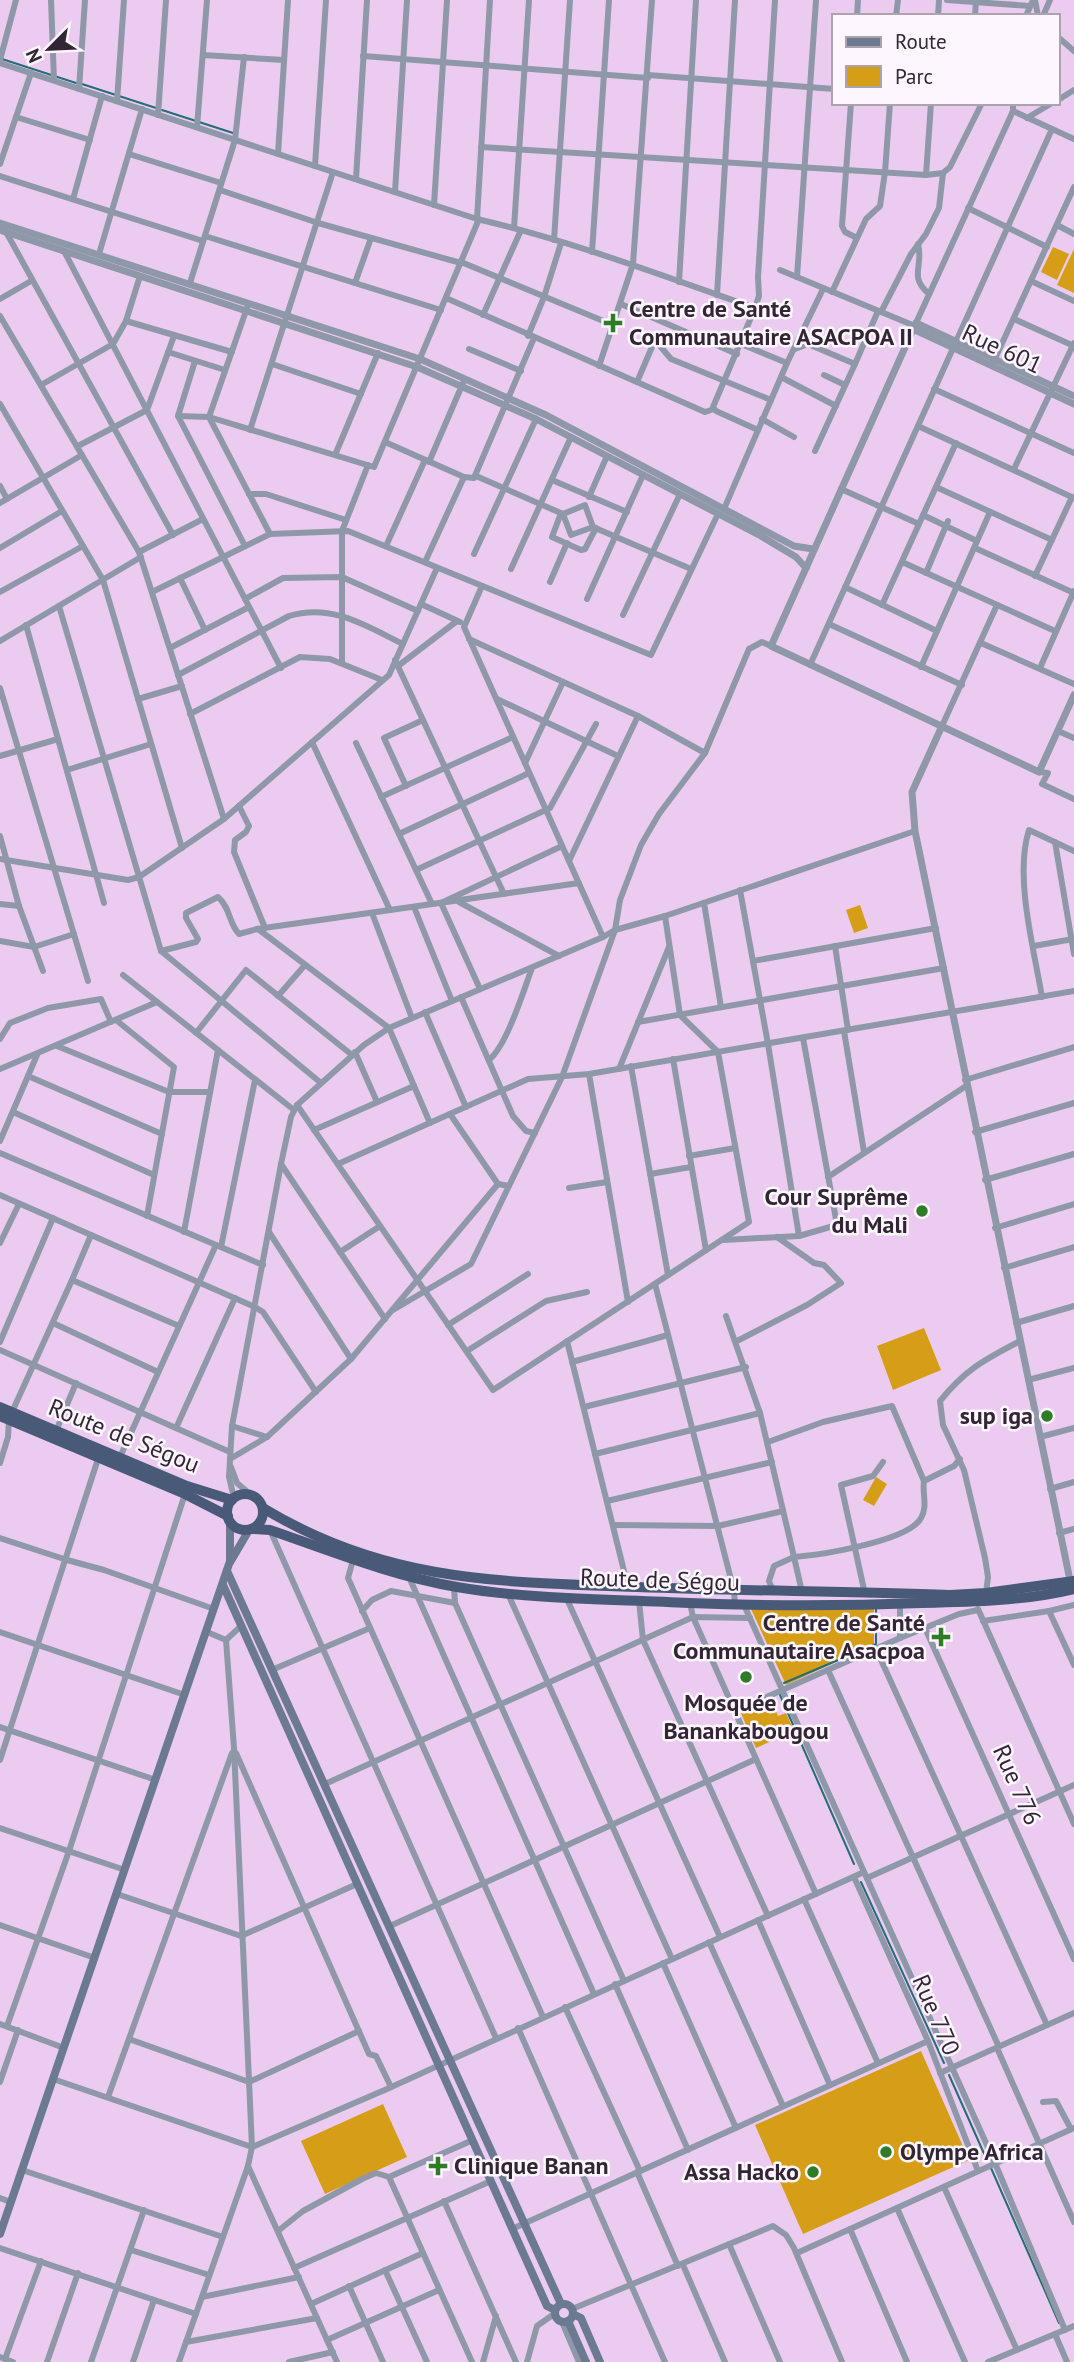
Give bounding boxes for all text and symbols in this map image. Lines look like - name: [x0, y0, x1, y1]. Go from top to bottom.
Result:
- north arrow: [14, 14, 84, 84]
- legend: [832, 14, 1060, 105]
- text: Route: [895, 28, 947, 55]
- text: N: [20, 45, 47, 66]
- text: Parc: [895, 63, 933, 90]
- place label: Centre de Santé Communautaire ASACPOA II: [629, 293, 913, 352]
- marker: Centre de Santé Communautaire ASACPOA II: [603, 313, 623, 333]
- street label: Rue 601: [957, 317, 1047, 381]
- place label: Cour Suprême du Mali: [764, 1181, 908, 1240]
- marker: Cour Suprême du Mali: [914, 1203, 930, 1219]
- street label: Route de Ségou: [44, 1391, 204, 1480]
- place label: sup iga: [960, 1400, 1033, 1431]
- marker: sup iga: [1039, 1408, 1055, 1424]
- street label: Route de Ségou: [579, 1561, 741, 1598]
- place label: Centre de Santé Communautaire Asacpoa: [673, 1607, 925, 1666]
- marker: Centre de Santé Communautaire Asacpoa: [931, 1627, 951, 1647]
- marker: Mosquée de Banankabougou: [738, 1669, 754, 1685]
- place label: Mosquée de Banankabougou: [663, 1687, 829, 1746]
- street label: Rue 776: [986, 1740, 1049, 1830]
- street label: Rue 770: [906, 1970, 967, 2060]
- place label: Olympe Africa: [900, 2136, 1044, 2167]
- marker: Olympe Africa: [878, 2144, 894, 2160]
- place label: Clinique Banan: [454, 2150, 609, 2181]
- marker: Clinique Banan: [428, 2156, 448, 2176]
- place label: Assa Hacko: [684, 2156, 799, 2187]
- marker: Assa Hacko: [805, 2164, 821, 2180]

